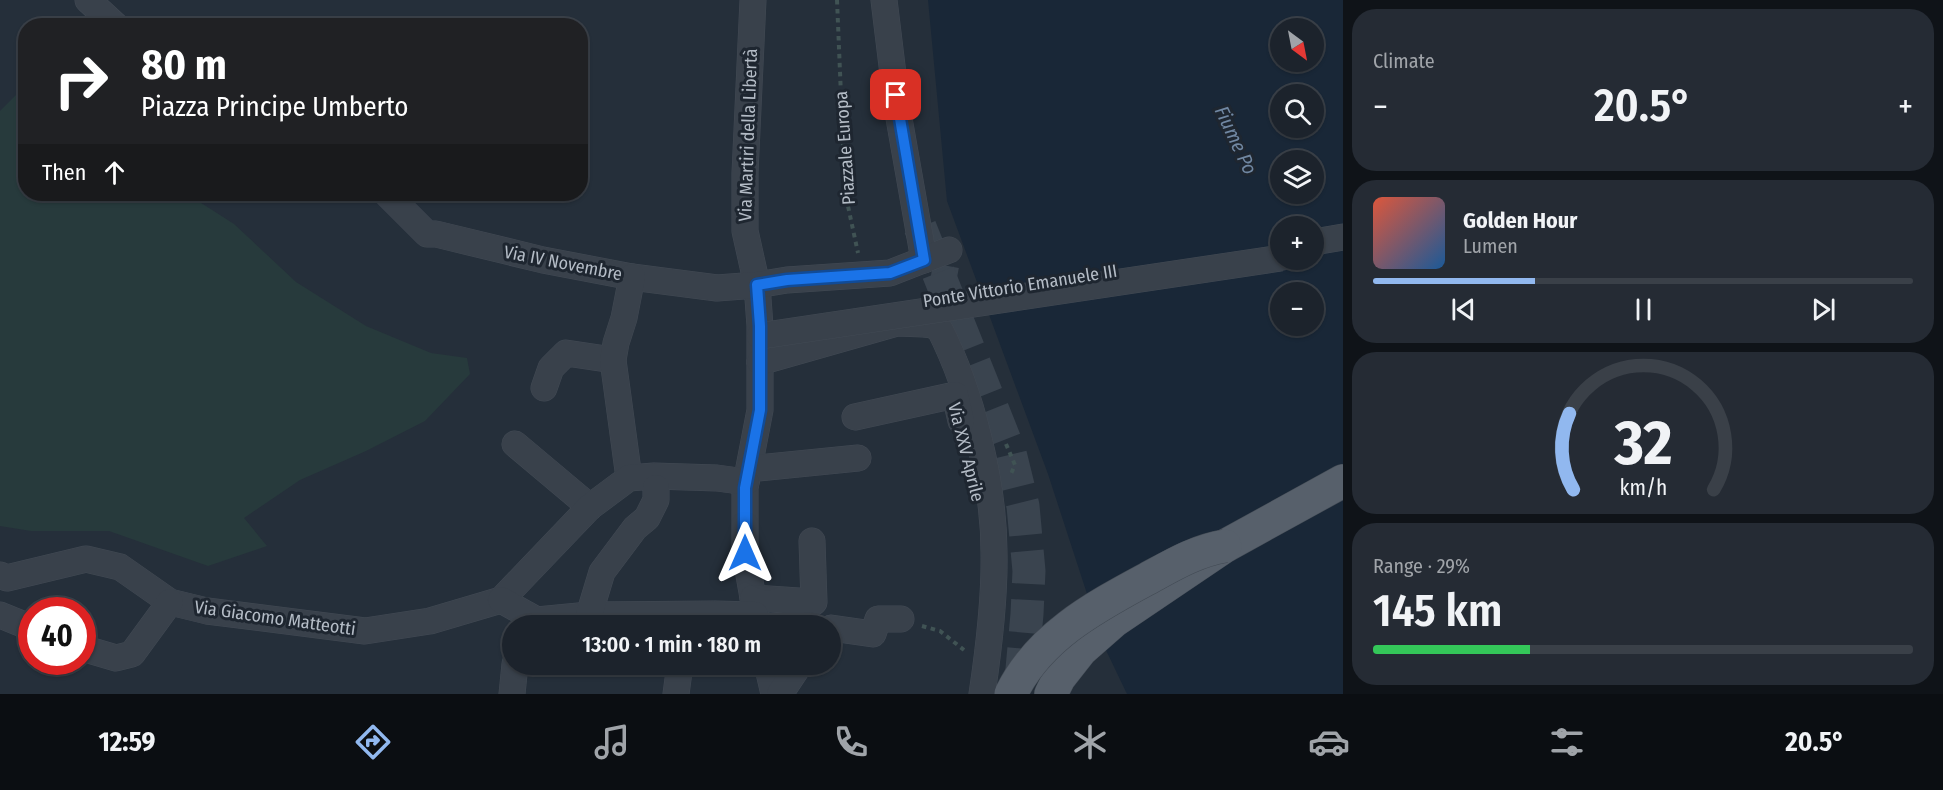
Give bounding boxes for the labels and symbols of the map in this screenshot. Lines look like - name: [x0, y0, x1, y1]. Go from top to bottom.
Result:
- north arrow: [1270, 18, 1324, 72]
- street label: Via Martiri della Libertà: [734, 48, 762, 222]
- pin: [870, 69, 921, 120]
- street label: Piazzale Europa: [830, 90, 860, 206]
- water label: Fiume Po: [1210, 102, 1262, 178]
- street label: Via IV Novembre: [502, 241, 624, 285]
- street label: Ponte Vittorio Emanuele III: [921, 260, 1119, 312]
- street label: Via XXV Aprile: [943, 400, 989, 504]
- position arrow: [713, 521, 777, 585]
- street label: Via Giacomo Matteotti: [193, 596, 357, 640]
- speed limit sign: 40: [18, 597, 96, 675]

